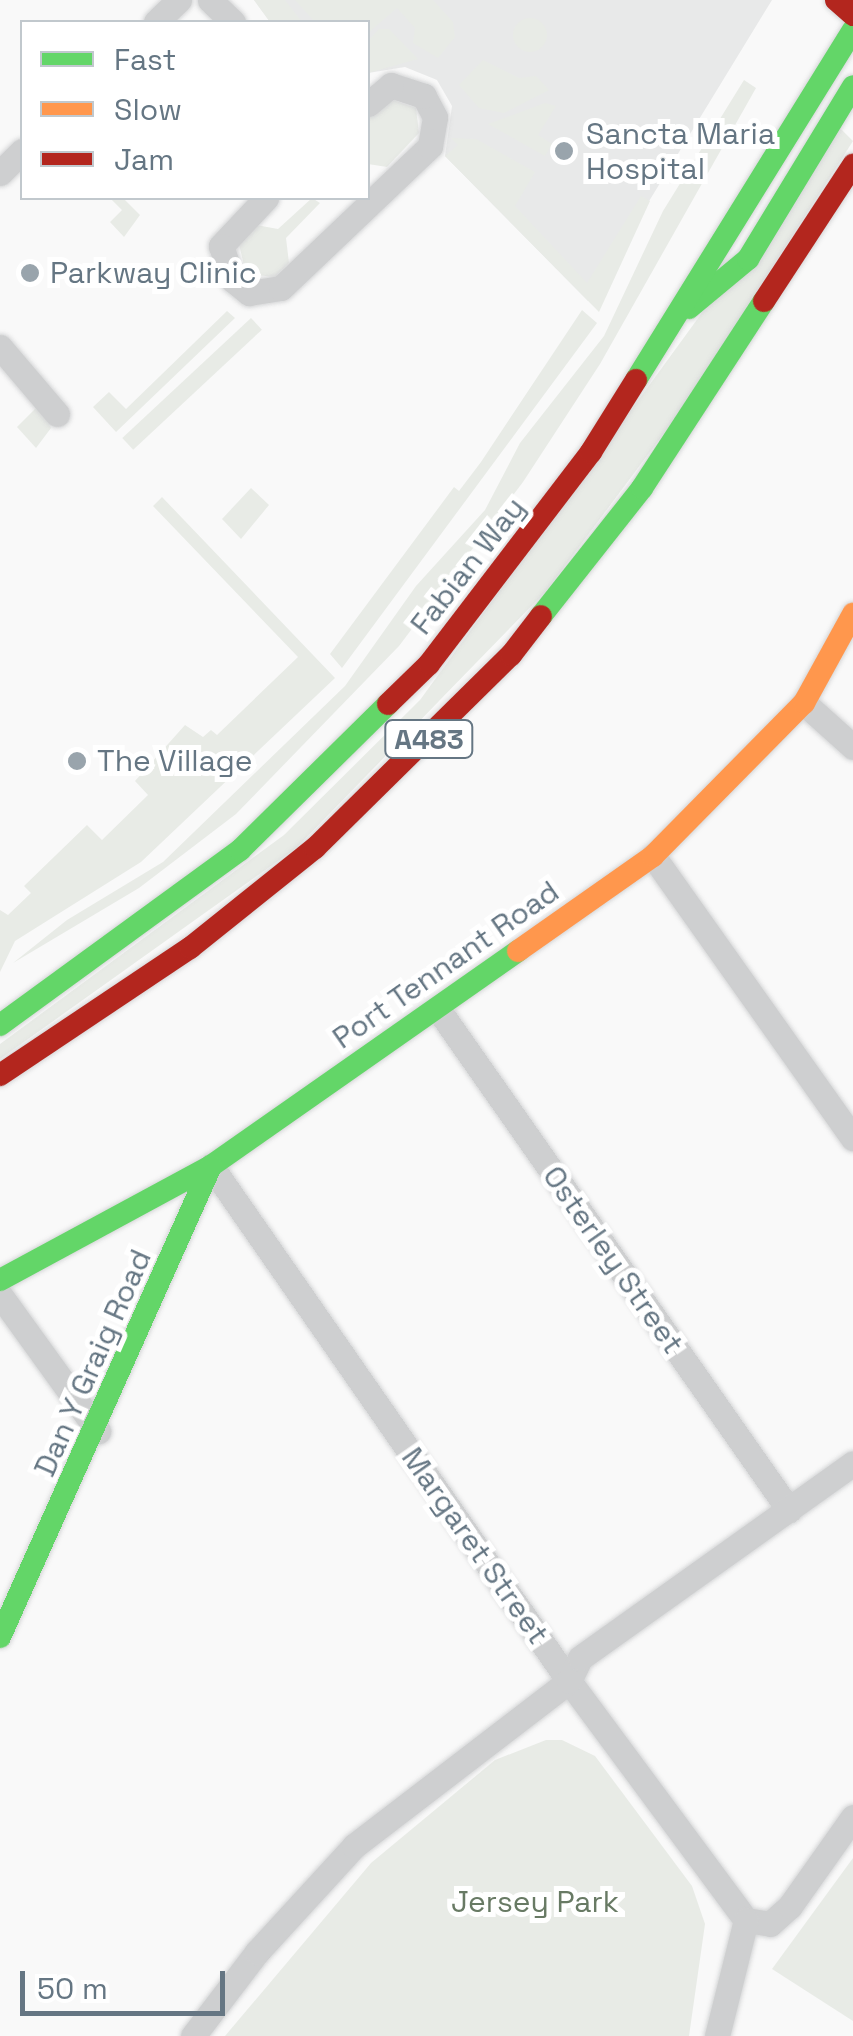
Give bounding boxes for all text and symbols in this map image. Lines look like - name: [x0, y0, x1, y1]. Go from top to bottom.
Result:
- legend: [20, 20, 370, 200]
- text: Fast: [114, 40, 176, 79]
- text: Slow: [114, 90, 182, 129]
- place label: Sancta Maria Hospital: [586, 116, 775, 186]
- marker: Sancta Maria Hospital: [551, 138, 577, 164]
- text: Jam: [114, 140, 174, 179]
- place label: Parkway Clinic: [50, 255, 257, 291]
- marker: Parkway Clinic: [19, 262, 41, 284]
- street label: Fabian Way: [403, 490, 533, 642]
- road number: A483: [384, 716, 474, 762]
- place label: The Village: [97, 743, 253, 779]
- marker: The Village: [66, 750, 88, 772]
- street label: Port Tennant Road: [326, 873, 566, 1057]
- street label: Osterley Street: [535, 1159, 691, 1361]
- street label: Dan Y Graig Road: [27, 1244, 159, 1482]
- street label: Margaret Street: [394, 1441, 556, 1651]
- park label: Jersey Park: [451, 1884, 619, 1920]
- scale bar: [25, 1951, 230, 2013]
- text: 50 m: [37, 1969, 108, 2008]

